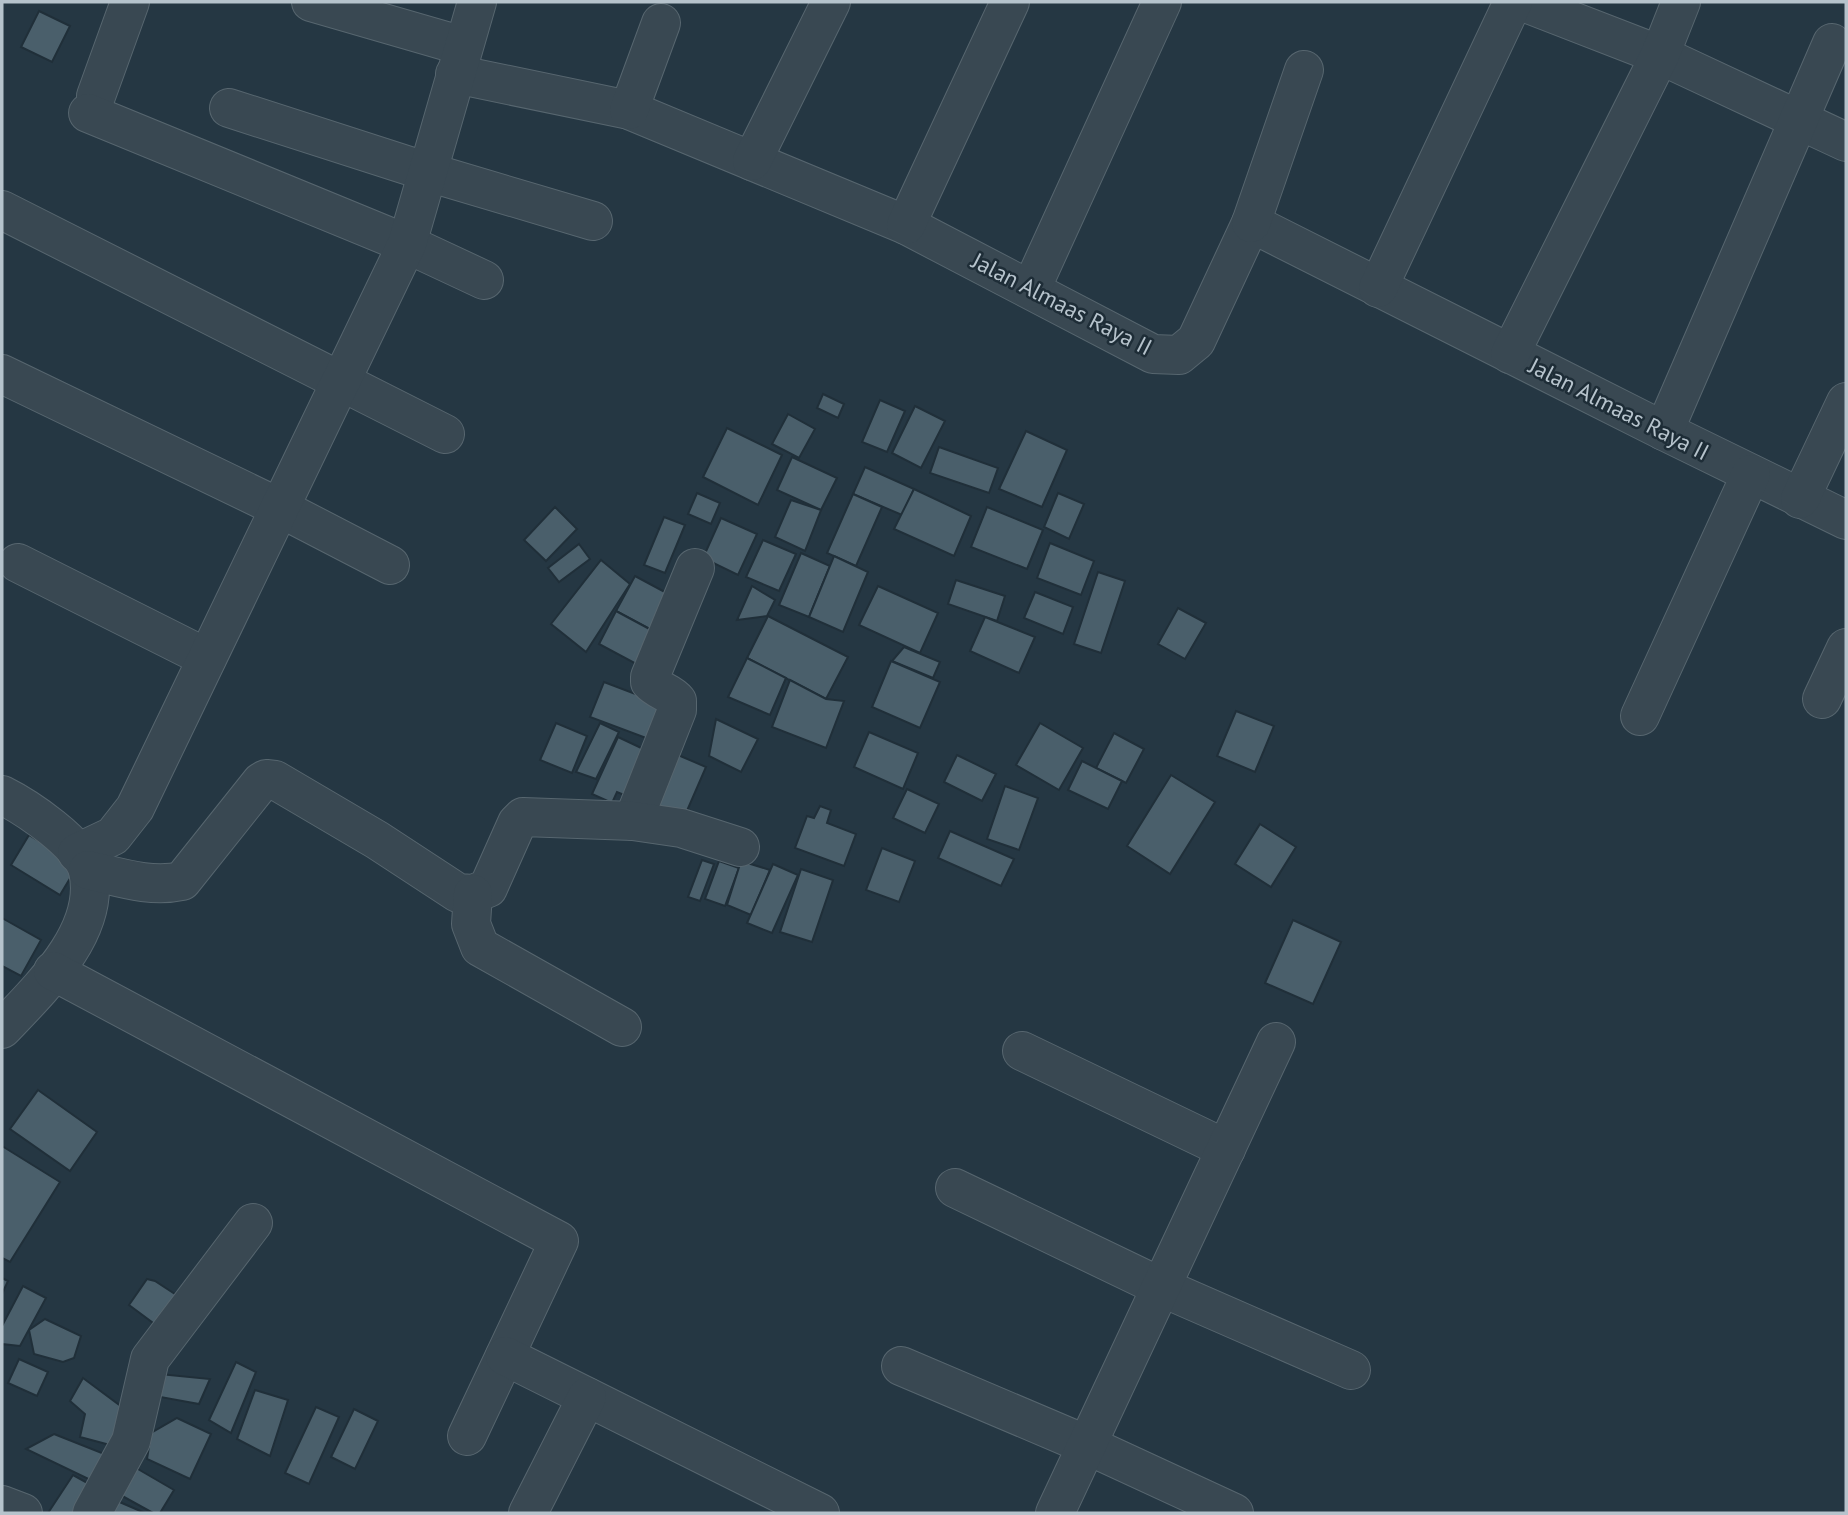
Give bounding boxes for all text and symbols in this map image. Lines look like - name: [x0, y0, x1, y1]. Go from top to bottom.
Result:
- street label: Jalan Almaas Raya II: [966, 245, 1157, 361]
- street label: Jalan Almaas Raya II: [1523, 350, 1714, 466]

